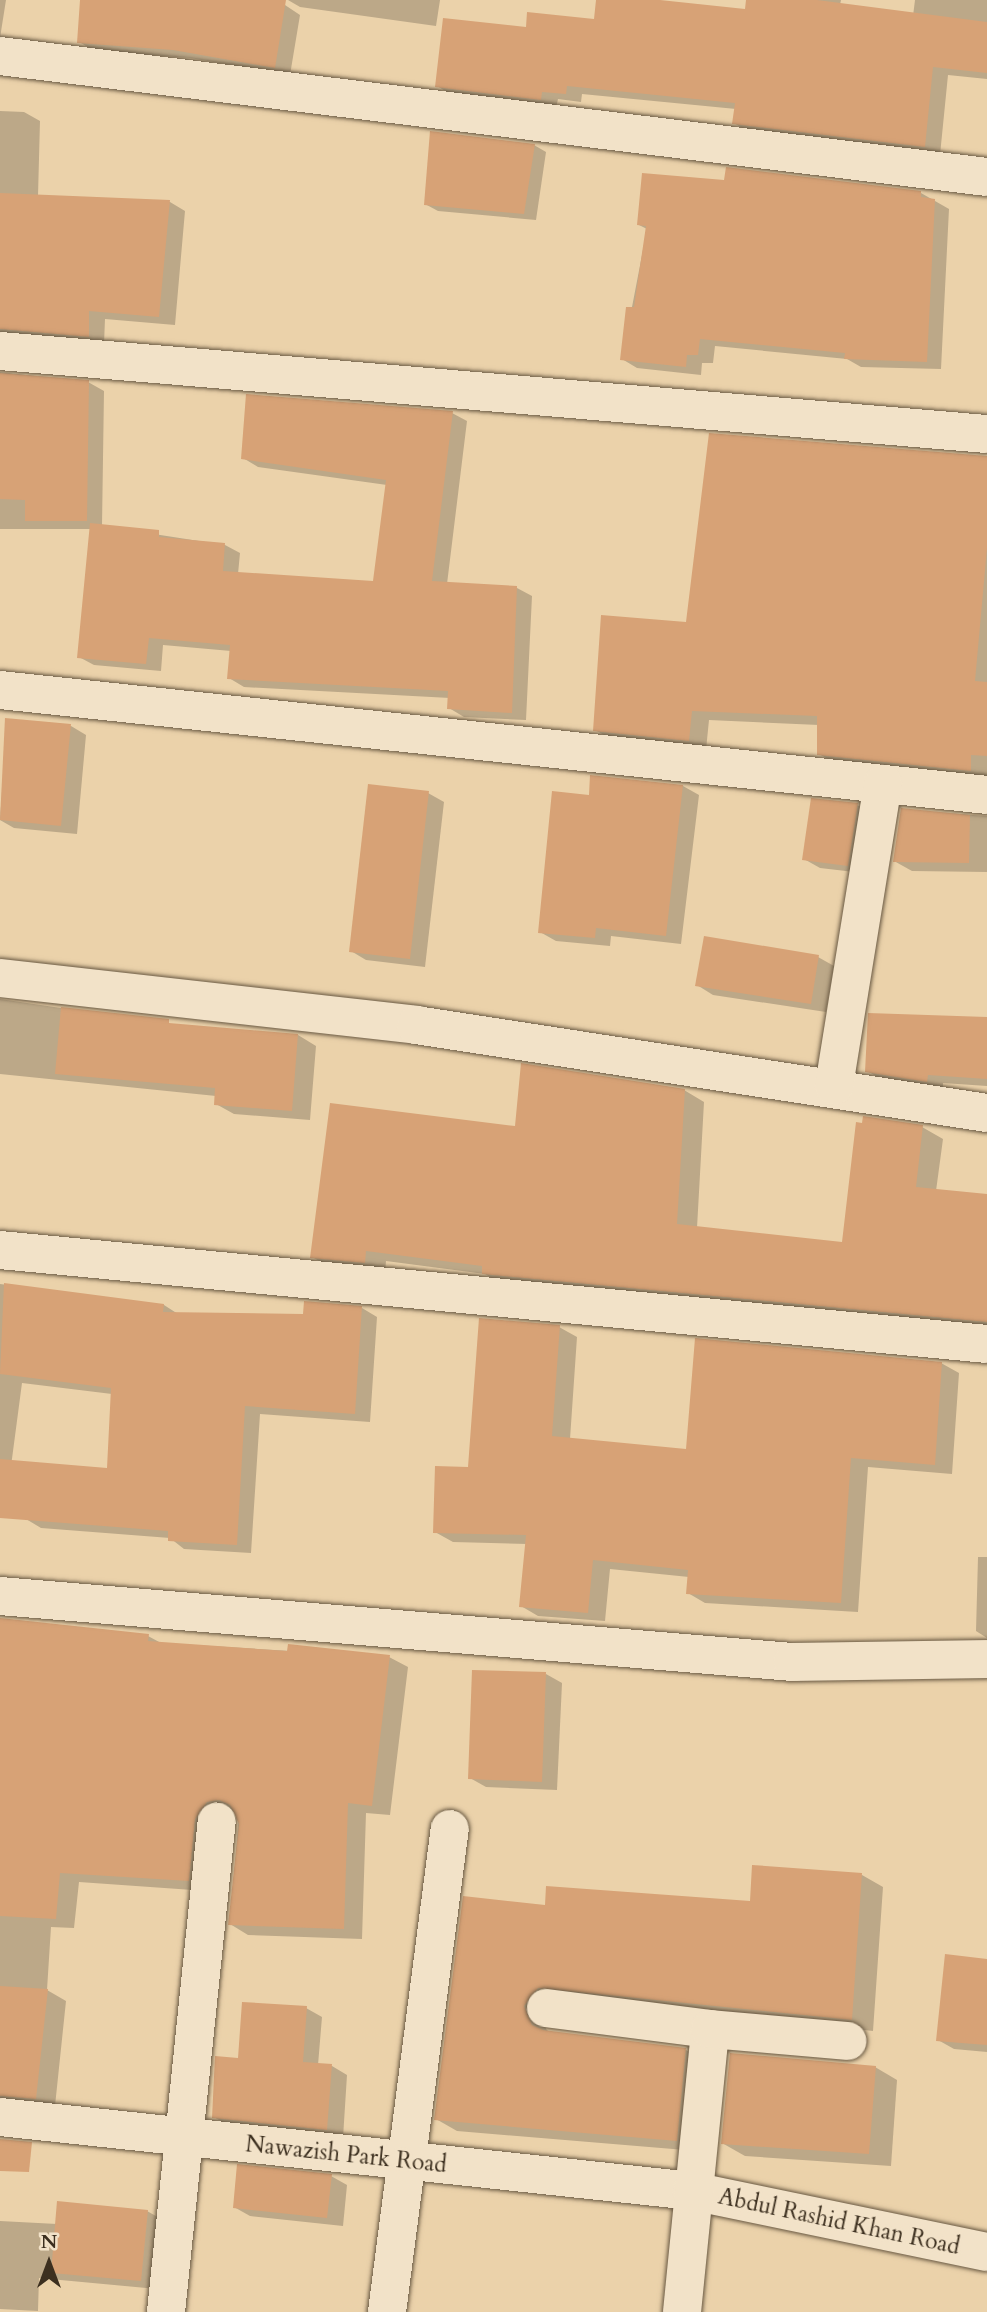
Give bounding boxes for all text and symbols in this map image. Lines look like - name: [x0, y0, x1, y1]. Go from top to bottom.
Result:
- street label: Nawazish Park Road: [244, 2131, 448, 2179]
- street label: Abdul Rashid Khan Road: [716, 2183, 962, 2261]
- north arrow: [14, 2228, 84, 2298]
- text: N: [41, 2229, 57, 2255]

